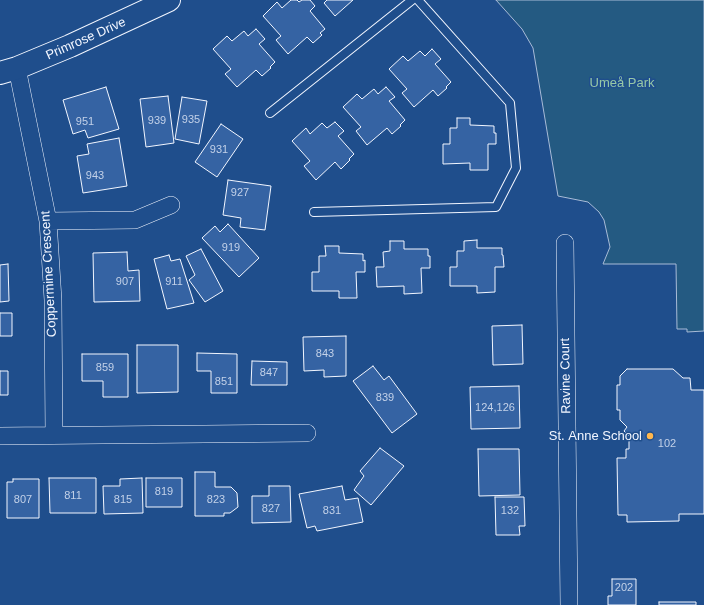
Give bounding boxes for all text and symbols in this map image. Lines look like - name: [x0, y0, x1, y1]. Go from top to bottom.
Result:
- street label: Primrose Drive: [44, 14, 128, 64]
- park label: Umeå Park: [589, 75, 655, 91]
- house number: 935: [182, 113, 200, 127]
- house number: 939: [148, 114, 166, 128]
- house number: 951: [76, 115, 94, 129]
- house number: 931: [210, 143, 228, 157]
- house number: 943: [86, 169, 104, 183]
- house number: 927: [231, 186, 249, 200]
- street label: Coppermine Crescent: [38, 210, 60, 338]
- house number: 919: [222, 241, 240, 255]
- house number: 907: [116, 275, 134, 289]
- house number: 911: [165, 275, 183, 289]
- street label: Ravine Court: [558, 338, 574, 414]
- house number: 843: [316, 347, 334, 361]
- house number: 859: [96, 361, 114, 375]
- house number: 847: [260, 366, 278, 380]
- house number: 851: [215, 375, 233, 389]
- house number: 839: [376, 391, 394, 405]
- house number: 124,126: [475, 401, 515, 415]
- place label: St. Anne School: [549, 428, 642, 444]
- marker: St. Anne School: [645, 431, 655, 441]
- house number: 102: [658, 437, 676, 451]
- house number: 819: [155, 485, 173, 499]
- house number: 811: [64, 489, 82, 503]
- house number: 807: [14, 493, 32, 507]
- house number: 815: [114, 493, 132, 507]
- house number: 823: [207, 493, 225, 507]
- house number: 827: [262, 502, 280, 516]
- house number: 831: [323, 504, 341, 518]
- house number: 132: [501, 504, 519, 518]
- house number: 202: [615, 581, 633, 595]

